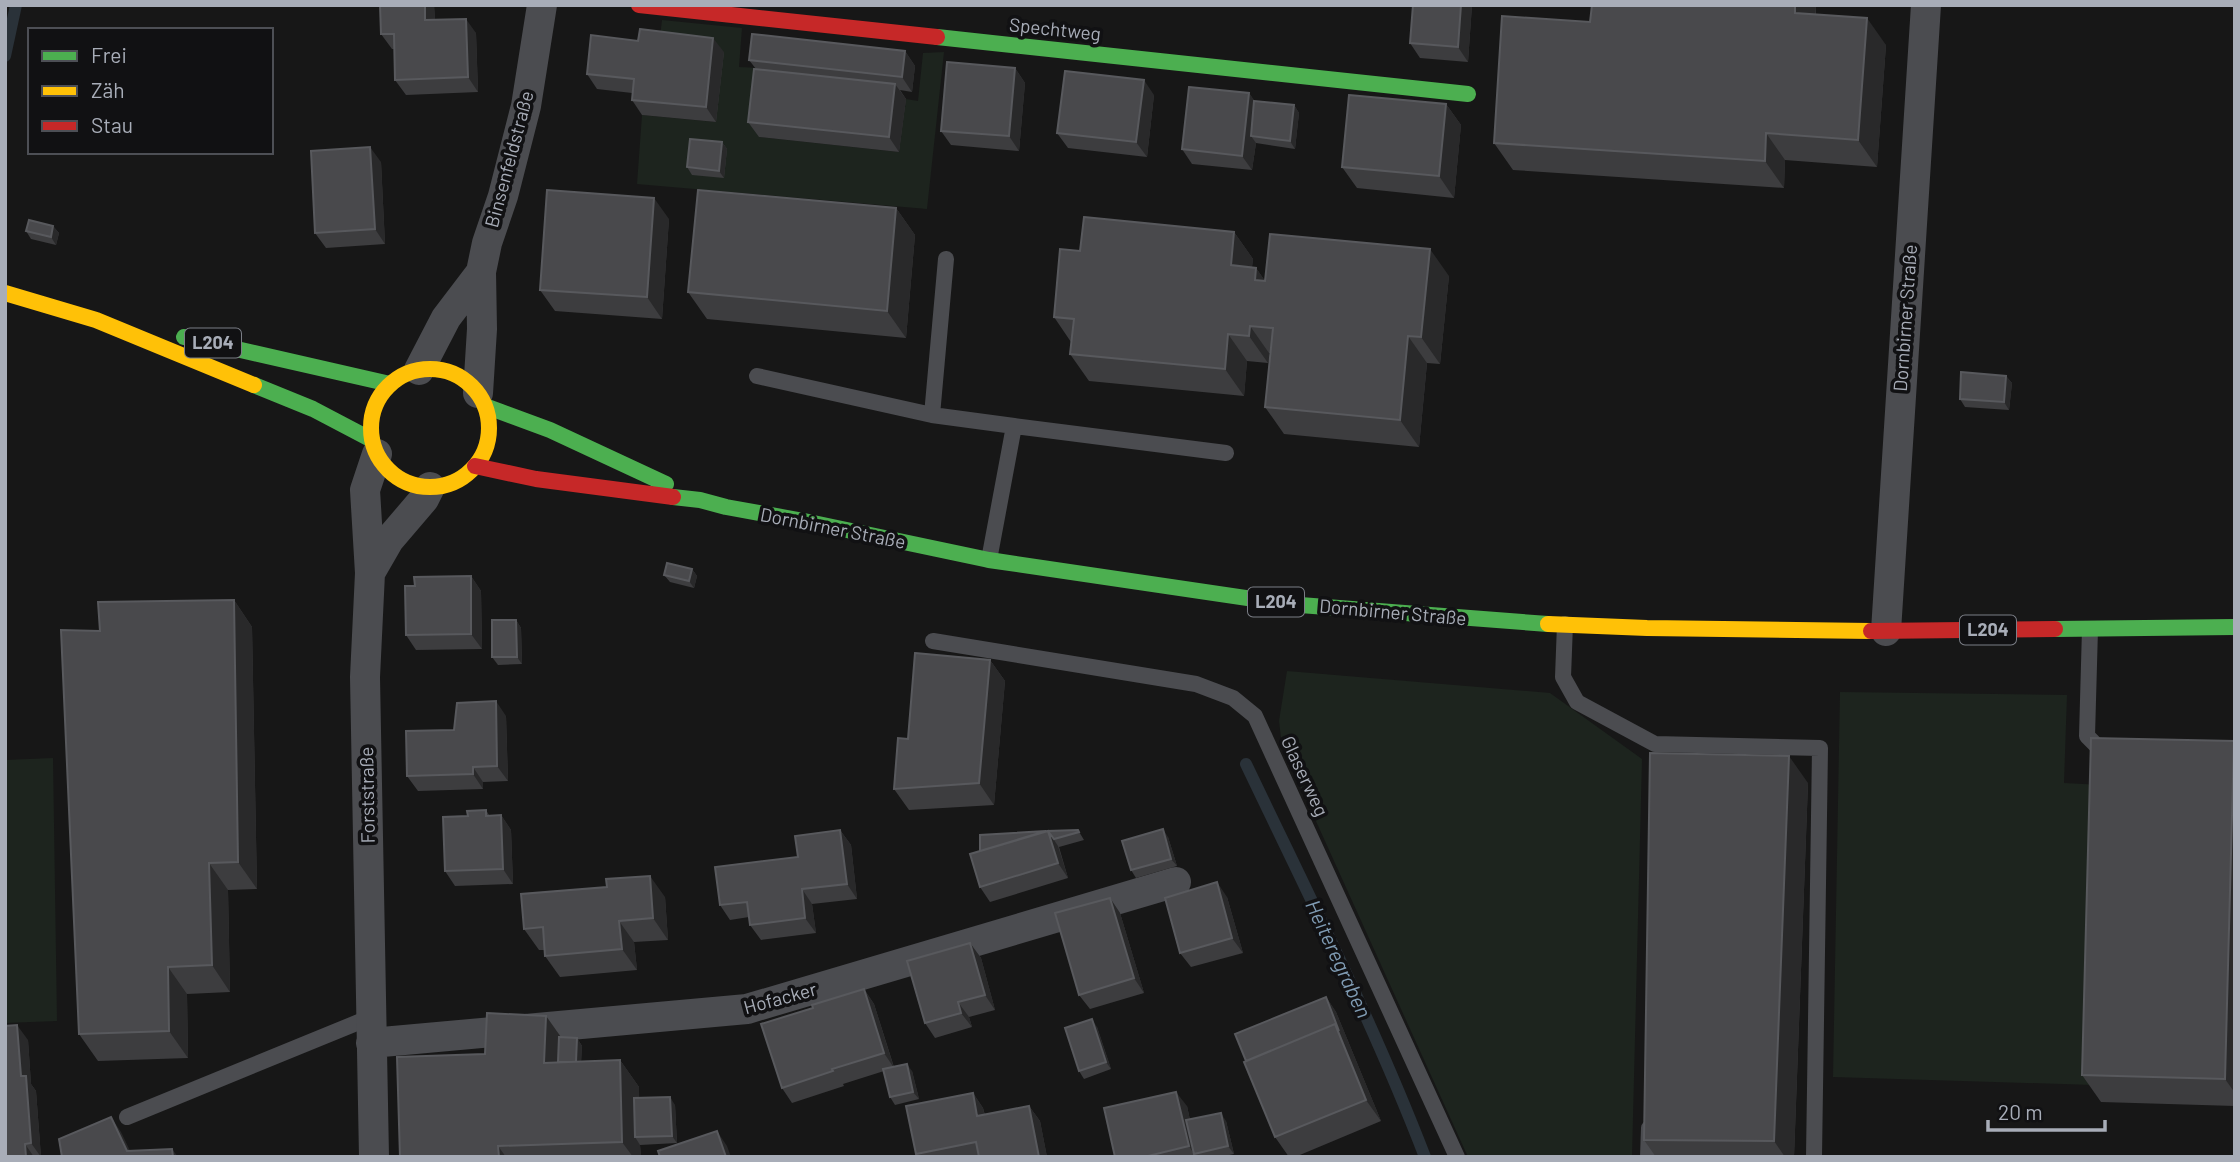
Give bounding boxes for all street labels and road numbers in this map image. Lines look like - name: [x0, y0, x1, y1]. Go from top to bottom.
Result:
- street label: Spechtweg: [1008, 12, 1102, 45]
- street label: Binsenfeldstraße: [479, 88, 538, 230]
- street label: Dornbirner Straße: [1888, 244, 1921, 392]
- road number: L204: [185, 328, 241, 358]
- street label: Dornbirner Straße: [758, 502, 908, 553]
- road number: L204: [1248, 588, 1304, 616]
- street label: Dornbirner Straße: [1319, 594, 1468, 629]
- road number: L204: [1960, 616, 2016, 644]
- street label: Glaserweg: [1277, 732, 1334, 820]
- street label: Forststraße: [354, 747, 379, 844]
- street label: Hofacker: [741, 977, 819, 1018]

